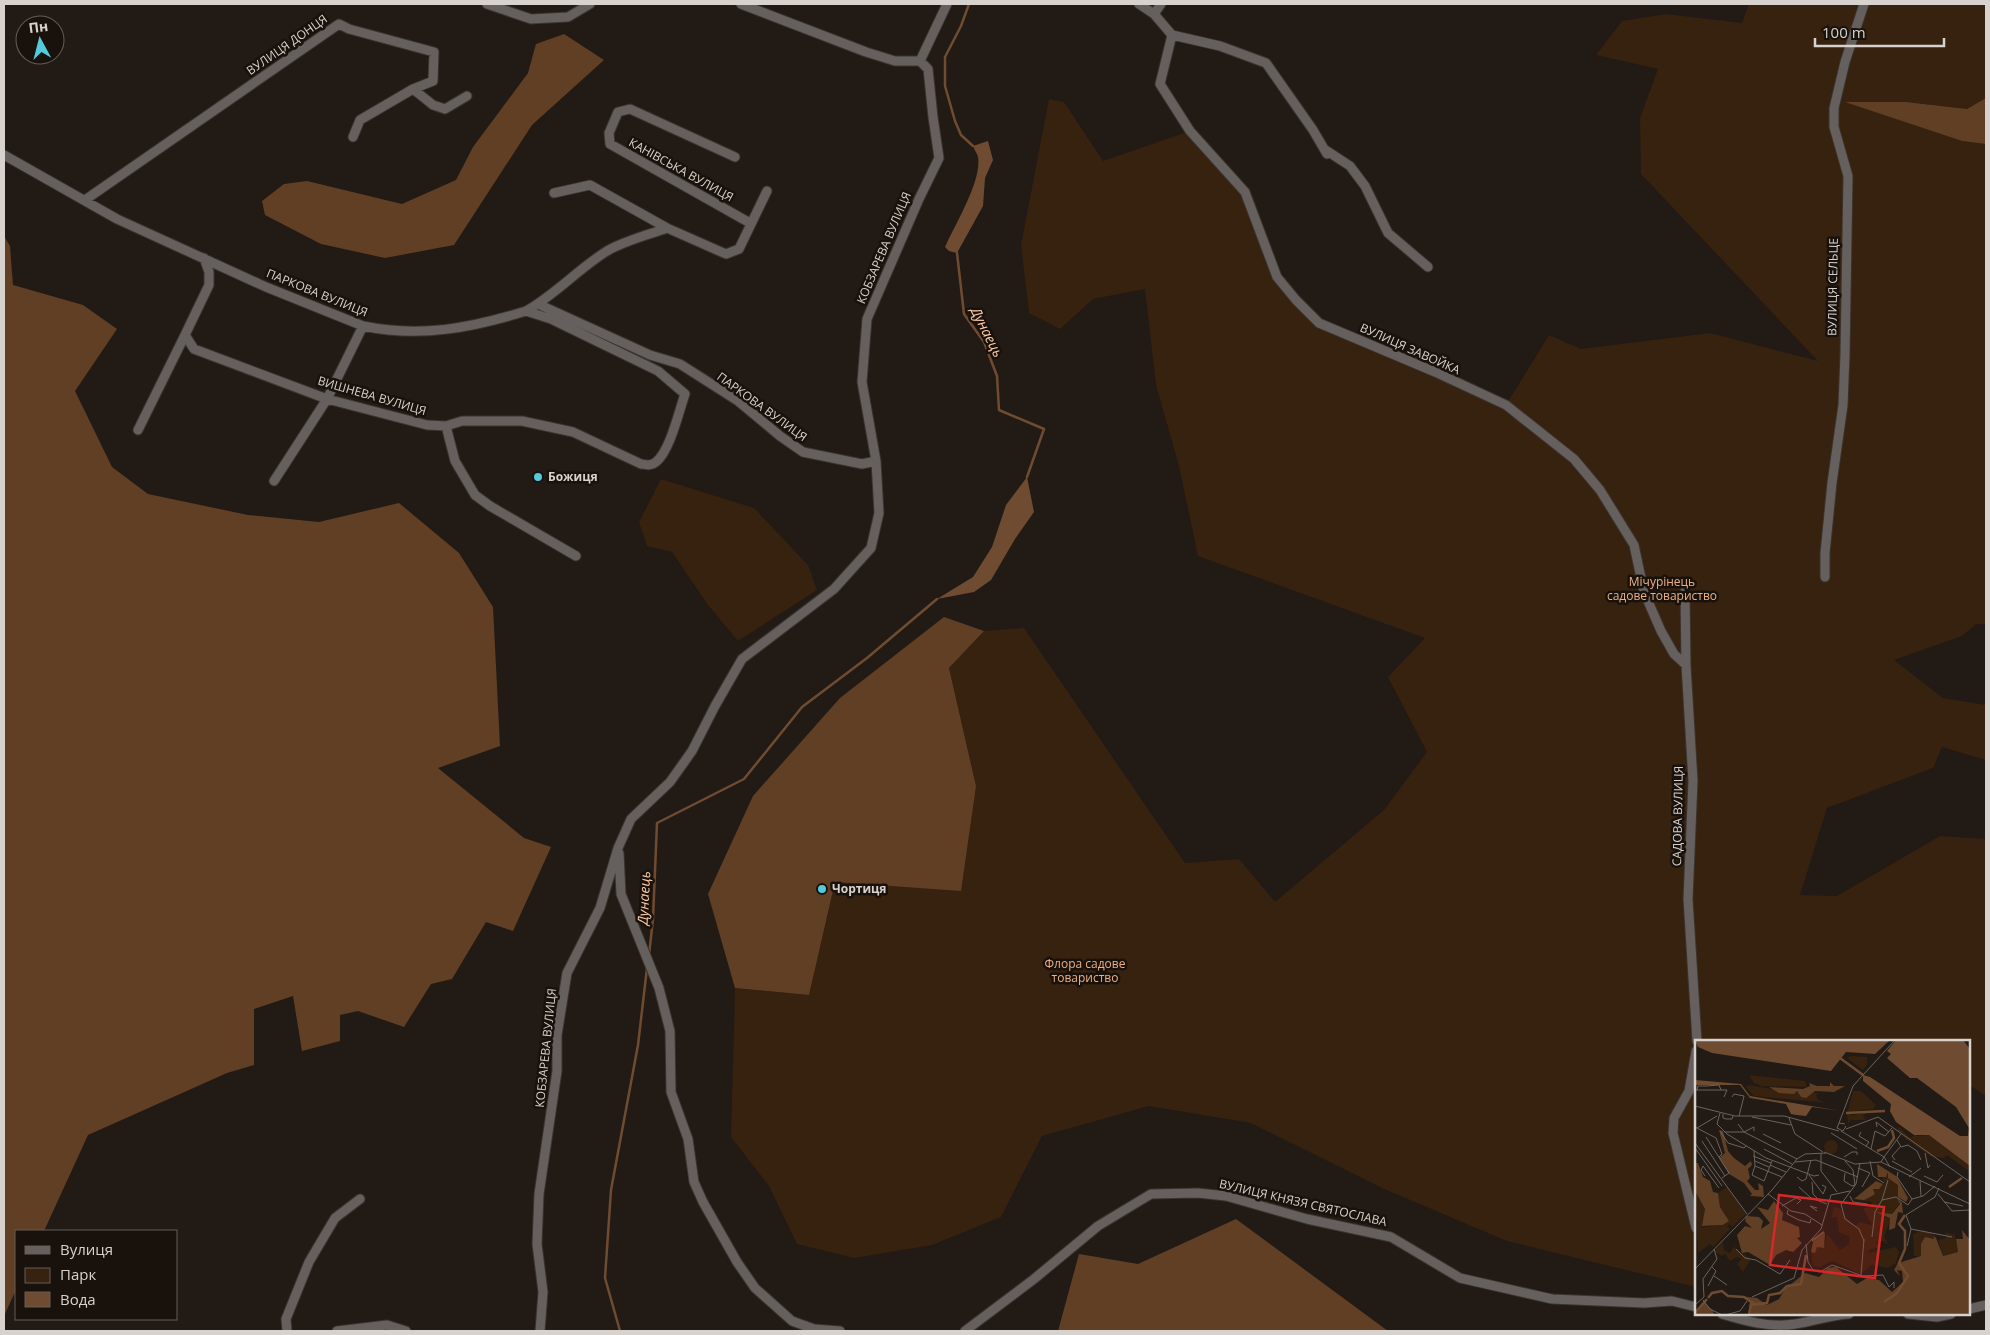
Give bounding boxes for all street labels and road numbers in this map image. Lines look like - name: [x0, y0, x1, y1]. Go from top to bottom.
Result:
- street label: ВУЛИЦЯ ДОНЦЯ: [243, 10, 331, 79]
- street label: КАНІВСЬКА ВУЛИЦЯ: [626, 134, 737, 205]
- street label: КОБЗАРЕВА ВУЛИЦЯ: [852, 189, 915, 306]
- street label: ВУЛИЦЯ СЕЛЬЦЕ: [1823, 238, 1842, 336]
- street label: ПАРКОВА ВУЛИЦЯ: [264, 264, 370, 321]
- street label: ВУЛИЦЯ ЗАВОЙКА: [1357, 319, 1463, 378]
- street label: ПАРКОВА ВУЛИЦЯ: [714, 368, 811, 445]
- street label: ВИШНЕВА ВУЛИЦЯ: [316, 372, 428, 419]
- street label: САДОВА ВУЛИЦЯ: [1668, 766, 1687, 866]
- street label: КОБЗАРЕВА ВУЛИЦЯ: [531, 987, 560, 1109]
- street label: ВУЛИЦЯ КНЯЗЯ СВЯТОСЛАВА: [1218, 1175, 1389, 1230]

